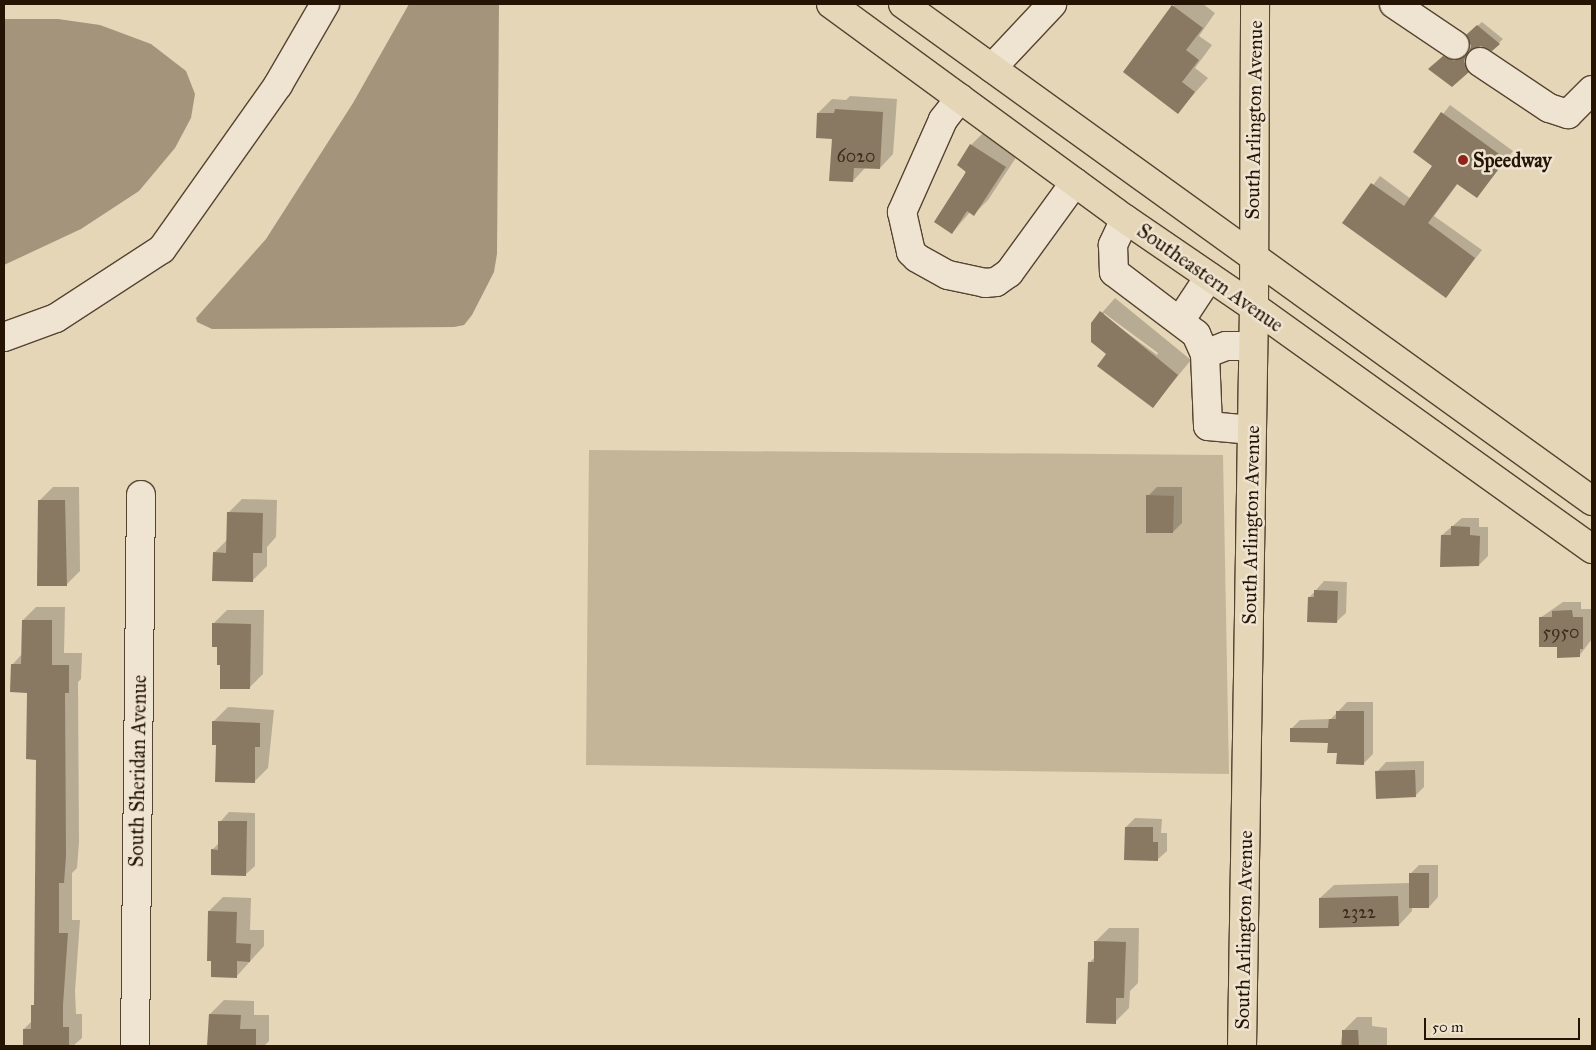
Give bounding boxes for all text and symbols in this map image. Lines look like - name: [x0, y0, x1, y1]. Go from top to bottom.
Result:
- street label: South Arlington Avenue: [1240, 20, 1268, 220]
- house number: 6020: [836, 145, 876, 167]
- place label: Speedway: [1473, 148, 1552, 172]
- marker: Speedway: [1457, 154, 1469, 166]
- street label: Southeastern Avenue: [1132, 219, 1288, 337]
- street label: South Arlington Avenue: [1237, 425, 1265, 625]
- house number: 5950: [1543, 621, 1579, 643]
- street label: South Sheridan Avenue: [124, 675, 152, 867]
- street label: South Arlington Avenue: [1230, 830, 1258, 1030]
- house number: 2322: [1342, 901, 1376, 923]
- scale bar: [1426, 1008, 1582, 1040]
- text: 50 m: [1432, 1018, 1464, 1036]

